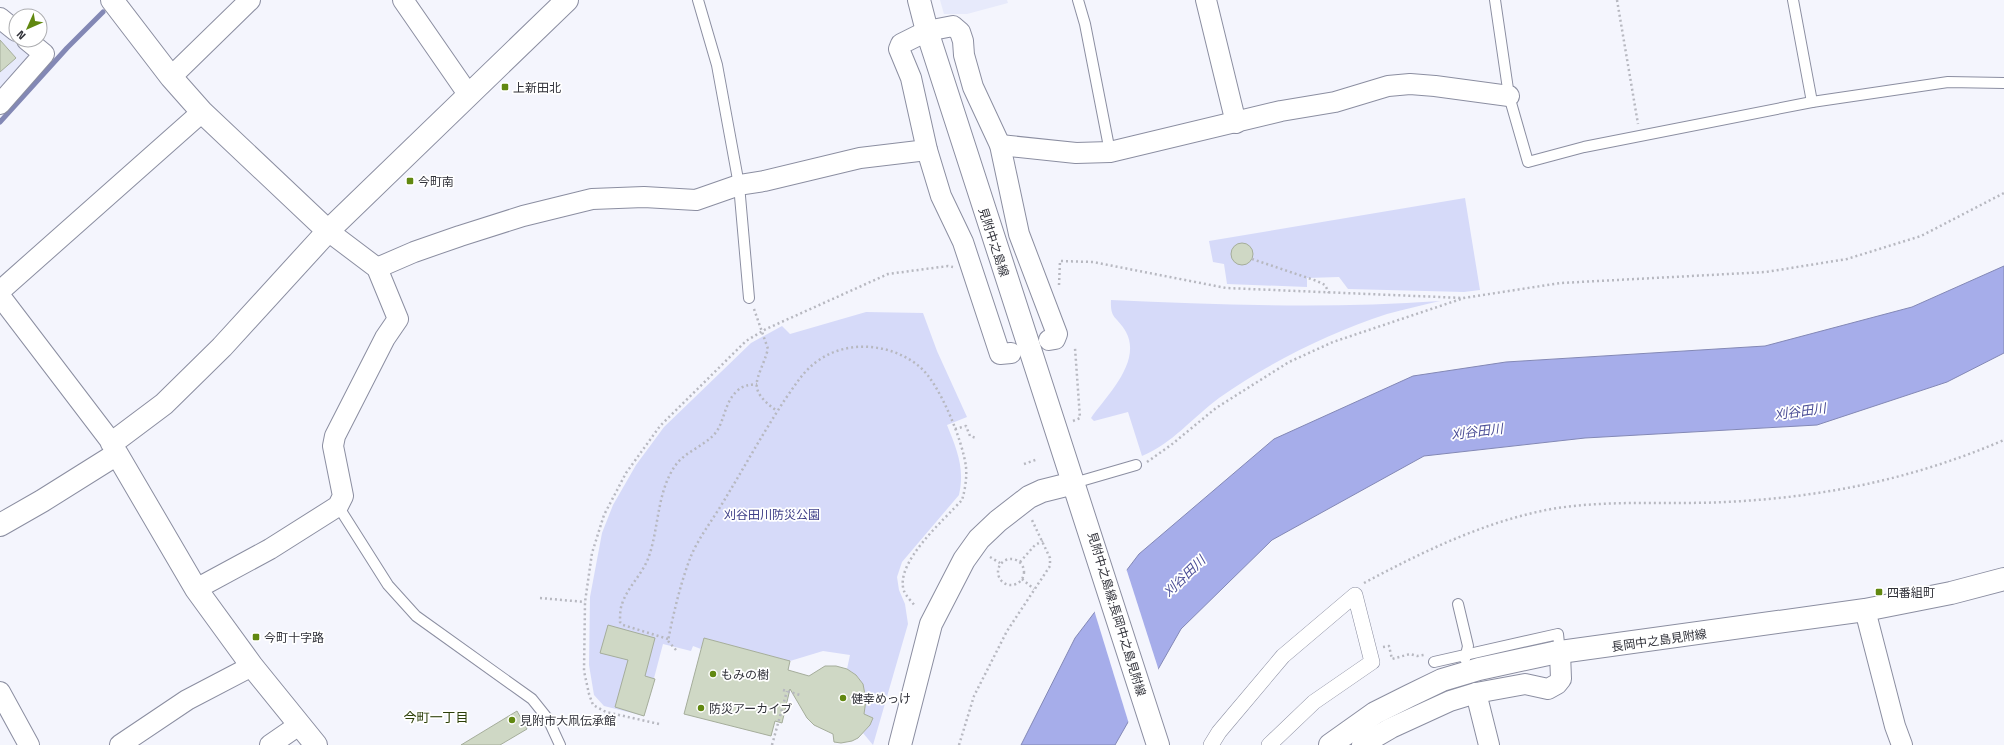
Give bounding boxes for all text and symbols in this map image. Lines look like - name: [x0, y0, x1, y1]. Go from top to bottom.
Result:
- north arrow: [8, 8, 48, 48]
- text: N: [13, 27, 29, 43]
- place label: 上新田北: [513, 78, 561, 97]
- marker: 上新田北: [500, 82, 510, 92]
- place label: 今町南: [418, 172, 454, 191]
- marker: 今町南: [405, 176, 415, 186]
- street label: 見附中之島線: [974, 205, 1014, 279]
- water label: 刈谷田川: [1773, 397, 1829, 425]
- water label: 刈谷田川: [1450, 418, 1506, 444]
- park label: 刈谷田川防災公園: [724, 505, 820, 524]
- street label: 見附中之島線;長岡中之島見附線: [1083, 529, 1151, 699]
- water label: 刈谷田川: [1158, 549, 1211, 601]
- place label: 四番組町: [1887, 583, 1935, 602]
- marker: 四番組町: [1874, 587, 1884, 597]
- street label: 長岡中之島見附線: [1610, 624, 1708, 656]
- place label: 今町十字路: [264, 628, 324, 647]
- marker: 今町十字路: [251, 632, 261, 642]
- place label: もみの樹: [721, 665, 769, 684]
- marker: もみの樹: [708, 669, 718, 679]
- place label: 健幸めっけ: [851, 689, 911, 708]
- marker: 健幸めっけ: [838, 693, 848, 703]
- place label: 防災アーカイブ: [709, 699, 792, 718]
- marker: 防災アーカイブ: [696, 703, 706, 713]
- district label: 今町一丁目: [403, 707, 469, 727]
- place label: 見附市大凧伝承館: [520, 711, 616, 730]
- marker: 見附市大凧伝承館: [507, 715, 517, 725]

